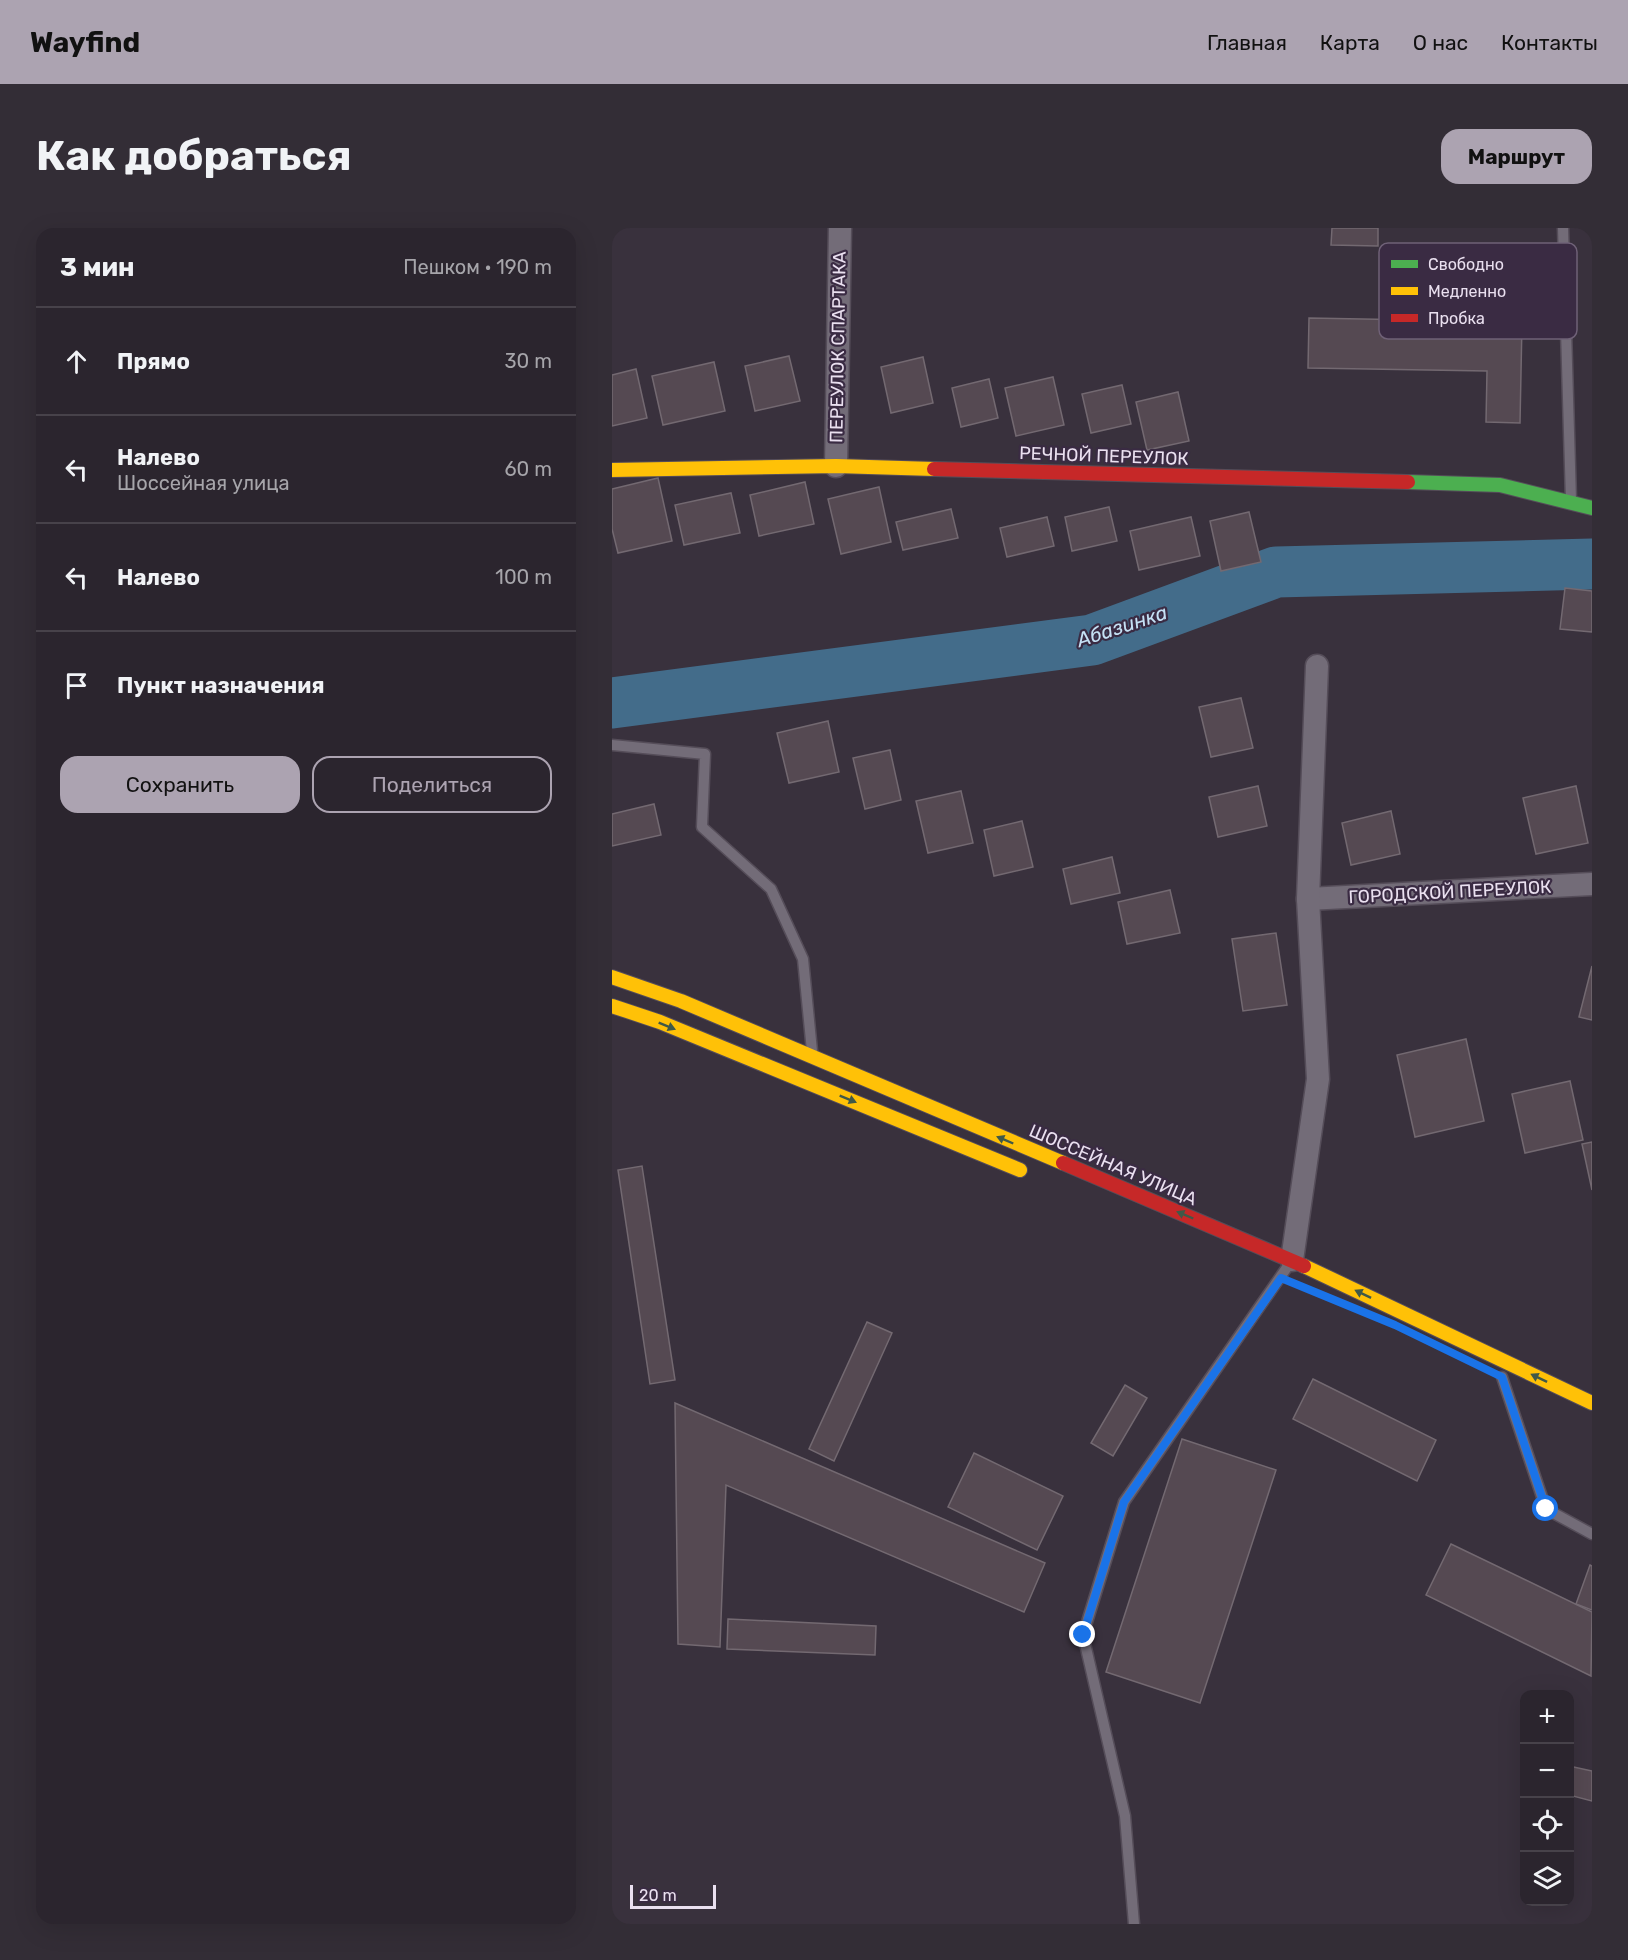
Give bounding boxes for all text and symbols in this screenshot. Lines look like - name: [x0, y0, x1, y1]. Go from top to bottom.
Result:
- text: Wayfind: [30, 26, 140, 59]
- text: Главная: [1207, 30, 1287, 55]
- text: Карта: [1320, 30, 1380, 55]
- text: О нас: [1413, 30, 1468, 55]
- text: Контакты: [1501, 30, 1598, 55]
- button: Маршрут: [1441, 129, 1592, 184]
- text: Как добраться: [36, 131, 352, 181]
- legend: [1379, 243, 1577, 339]
- street label: ПЕРЕУЛОК СПАРТАКА: [825, 251, 851, 443]
- text: 3 мин: [60, 252, 135, 283]
- text: Пешком · 190 m: [403, 255, 552, 279]
- text: Свободно: [1428, 255, 1504, 274]
- text: Медленно: [1428, 282, 1506, 301]
- text: Пробка: [1428, 309, 1485, 328]
- icon: ahead: [60, 345, 93, 378]
- text: Прямо: [117, 348, 190, 375]
- text: 30 m: [505, 349, 552, 373]
- street label: РЕЧНОЙ ПЕРЕУЛОК: [1019, 442, 1189, 470]
- text: Налево: [117, 444, 200, 471]
- icon: left: [60, 453, 93, 486]
- text: 60 m: [505, 457, 552, 481]
- text: Шоссейная улица: [117, 471, 290, 495]
- icon: left: [60, 561, 93, 594]
- text: Налево: [117, 564, 200, 591]
- text: 100 m: [495, 565, 552, 589]
- water label: Абазинка: [1073, 600, 1171, 652]
- icon: arrive: [60, 669, 93, 702]
- text: Пункт назначения: [117, 672, 325, 699]
- button: Сохранить: [60, 756, 300, 813]
- button: Поделиться: [312, 756, 552, 813]
- street label: ГОРОДСКОЙ ПЕРЕУЛОК: [1348, 876, 1552, 908]
- one-way arrow: [658, 1021, 676, 1031]
- one-way arrow: [839, 1094, 857, 1104]
- street label: ШОССЕЙНАЯ УЛИЦА: [1026, 1120, 1200, 1210]
- one-way arrow: [996, 1135, 1014, 1144]
- one-way arrow: [1176, 1210, 1194, 1219]
- one-way arrow: [1355, 1289, 1372, 1299]
- one-way arrow: [1530, 1374, 1547, 1383]
- route start: [1532, 1495, 1558, 1521]
- route end: [1069, 1621, 1095, 1647]
- map controls: [1520, 1690, 1574, 1906]
- button: +: [1520, 1690, 1574, 1744]
- button: −: [1520, 1744, 1574, 1798]
- button: locate: [1520, 1798, 1574, 1852]
- button: layers: [1520, 1852, 1574, 1906]
- scale bar: [630, 1882, 716, 1910]
- text: 20 m: [639, 1886, 677, 1905]

